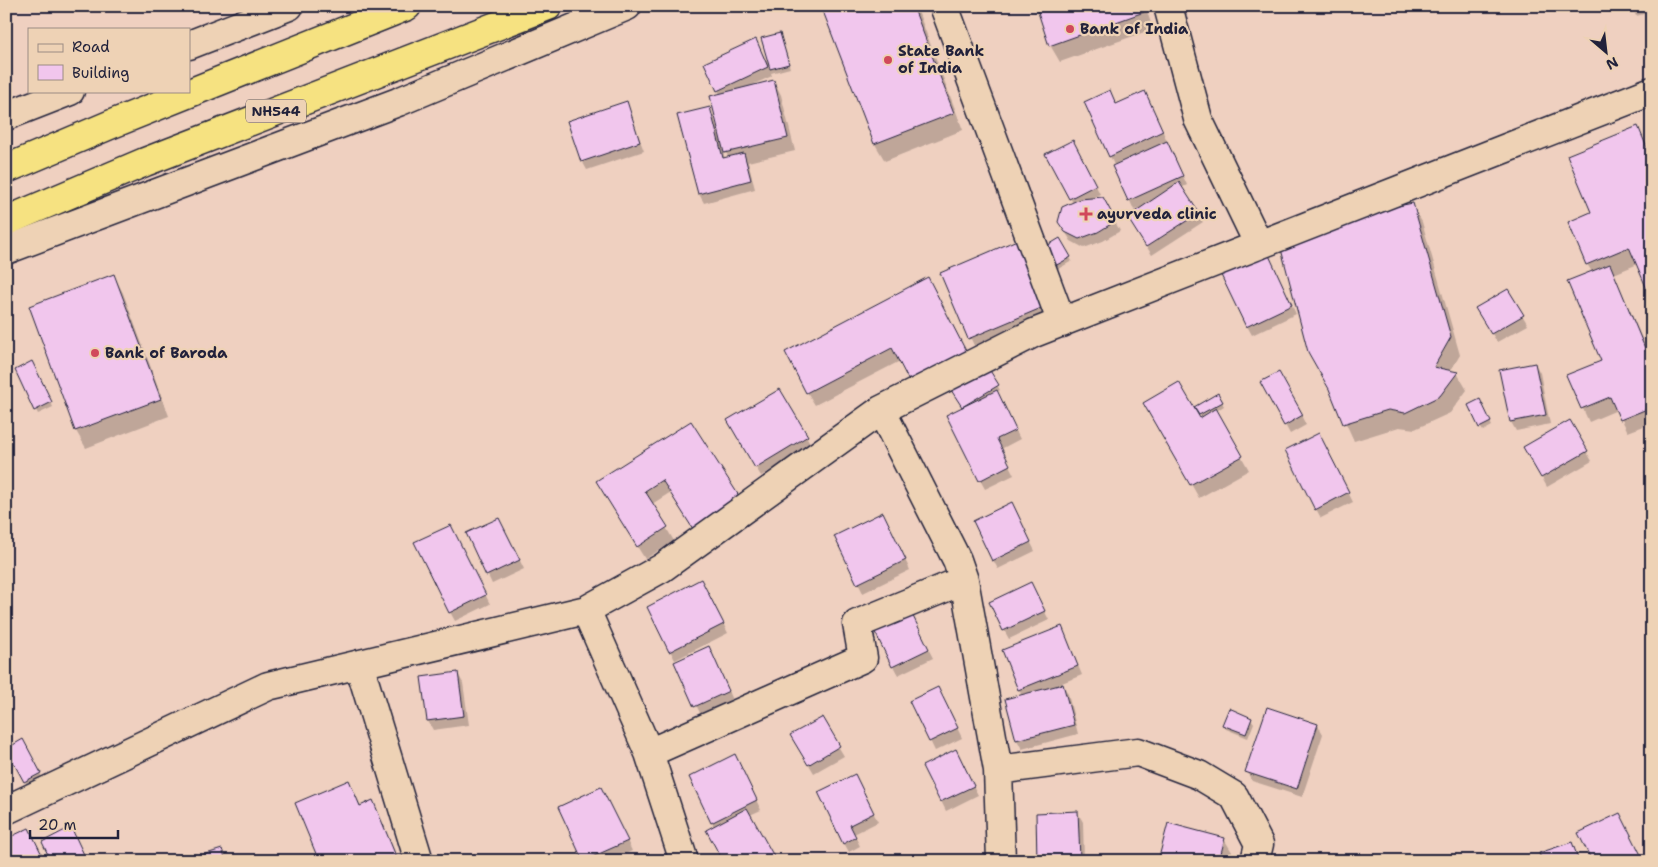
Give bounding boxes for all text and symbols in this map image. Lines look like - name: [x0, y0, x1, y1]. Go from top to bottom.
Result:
- place label: Bank of India: [1080, 19, 1189, 39]
- marker: Bank of India: [1064, 23, 1076, 35]
- legend: [28, 28, 190, 92]
- north arrow: [1580, 28, 1630, 78]
- text: Road: [72, 37, 110, 57]
- place label: State Bank of India: [898, 41, 985, 78]
- text: N: [1603, 53, 1621, 74]
- marker: State Bank of India: [882, 54, 894, 66]
- text: Building: [72, 63, 129, 83]
- road number: NH544: [246, 100, 306, 122]
- place label: ayurveda clinic: [1097, 204, 1217, 224]
- marker: ayurveda clinic: [1079, 207, 1093, 221]
- place label: Bank of Baroda: [105, 343, 228, 363]
- marker: Bank of Baroda: [89, 347, 101, 359]
- scale bar: [30, 807, 118, 839]
- text: 20 m: [38, 815, 77, 835]

